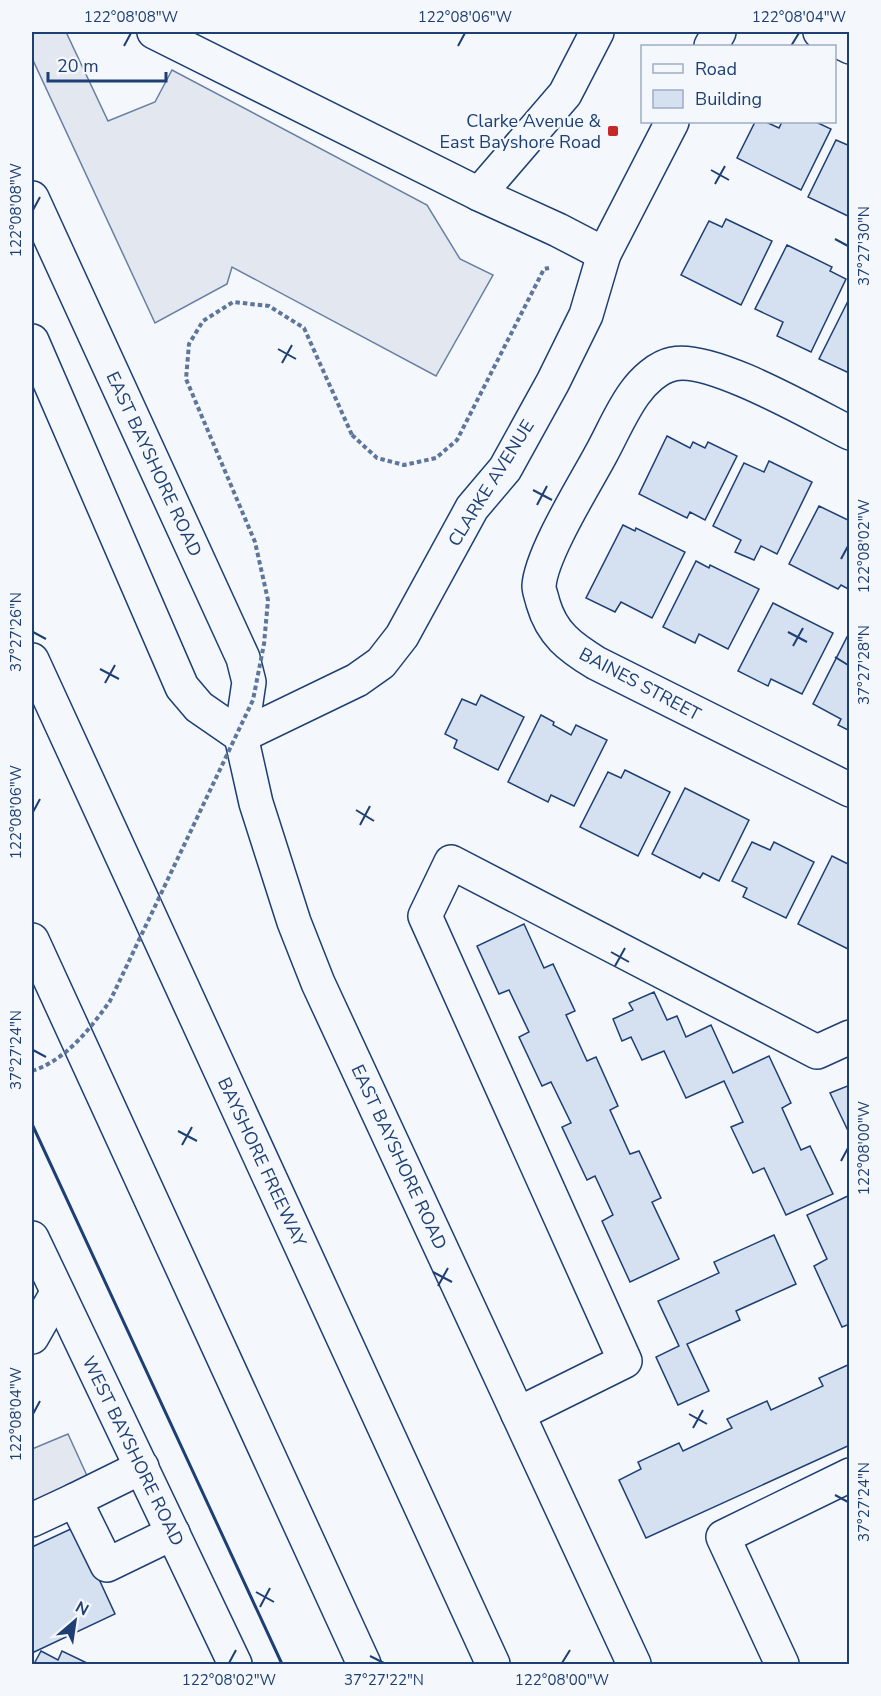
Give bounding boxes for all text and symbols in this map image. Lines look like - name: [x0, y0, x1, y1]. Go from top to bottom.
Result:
- text: 122°08'08"W: [84, 7, 179, 27]
- text: 122°08'06"W: [418, 7, 513, 27]
- text: 122°08'04"W: [752, 7, 847, 27]
- scale bar: [48, 45, 166, 83]
- legend: [641, 45, 836, 123]
- text: 20 m: [57, 54, 99, 78]
- text: Road: [695, 57, 737, 81]
- text: Building: [695, 87, 762, 111]
- place label: Clarke Avenue & East Bayshore Road: [440, 109, 602, 154]
- marker: Clarke Avenue & East Bayshore Road: [606, 124, 620, 138]
- text: 122°08'08"W: [6, 162, 26, 257]
- text: 37°27'30"N: [854, 206, 874, 286]
- street label: EAST BAYSHORE ROAD: [101, 368, 207, 560]
- street label: CLARKE AVENUE: [442, 415, 540, 551]
- text: 122°08'02"W: [854, 498, 874, 593]
- text: 37°27'26"N: [6, 592, 26, 672]
- text: 37°27'28"N: [854, 625, 874, 705]
- street label: BAINES STREET: [575, 642, 705, 726]
- text: 122°08'06"W: [6, 764, 26, 859]
- text: 37°27'24"N: [6, 1010, 26, 1090]
- street label: EAST BAYSHORE ROAD: [346, 1061, 452, 1253]
- street label: BAYSHORE FREEWAY: [212, 1073, 312, 1251]
- text: 122°08'00"W: [854, 1100, 874, 1195]
- street label: WEST BAYSHORE ROAD: [77, 1352, 189, 1550]
- text: 122°08'04"W: [6, 1366, 26, 1461]
- text: 37°27'24"N: [854, 1462, 874, 1542]
- north arrow: [45, 1591, 105, 1651]
- text: N: [71, 1596, 92, 1621]
- text: 122°08'02"W: [182, 1670, 277, 1690]
- text: 37°27'22"N: [344, 1670, 424, 1690]
- text: 122°08'00"W: [515, 1670, 610, 1690]

